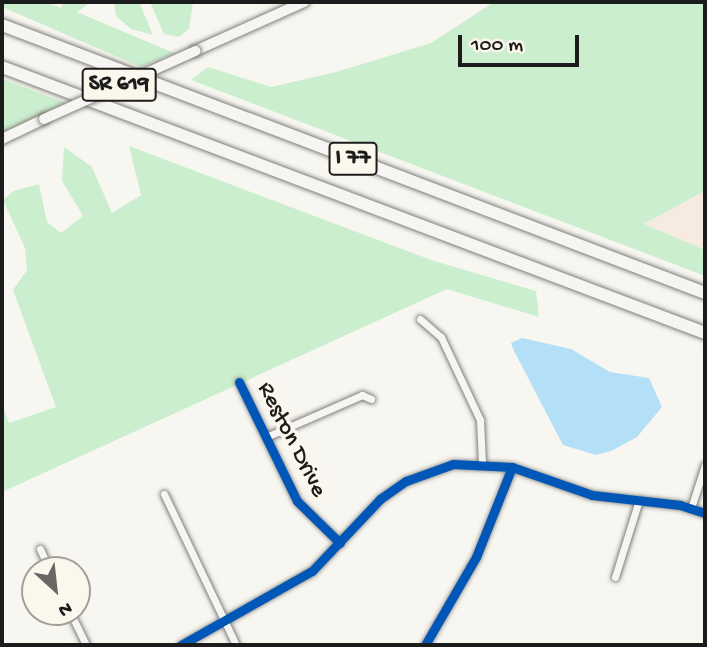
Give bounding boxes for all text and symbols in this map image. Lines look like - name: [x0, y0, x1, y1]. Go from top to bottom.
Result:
- scale bar: [462, 21, 583, 65]
- text: 100 m: [471, 34, 523, 59]
- road number: SR 619: [80, 66, 158, 104]
- road number: I 77: [328, 140, 378, 178]
- street label: Reston Drive: [250, 378, 332, 502]
- north arrow: [21, 556, 91, 626]
- text: N: [54, 595, 76, 621]

